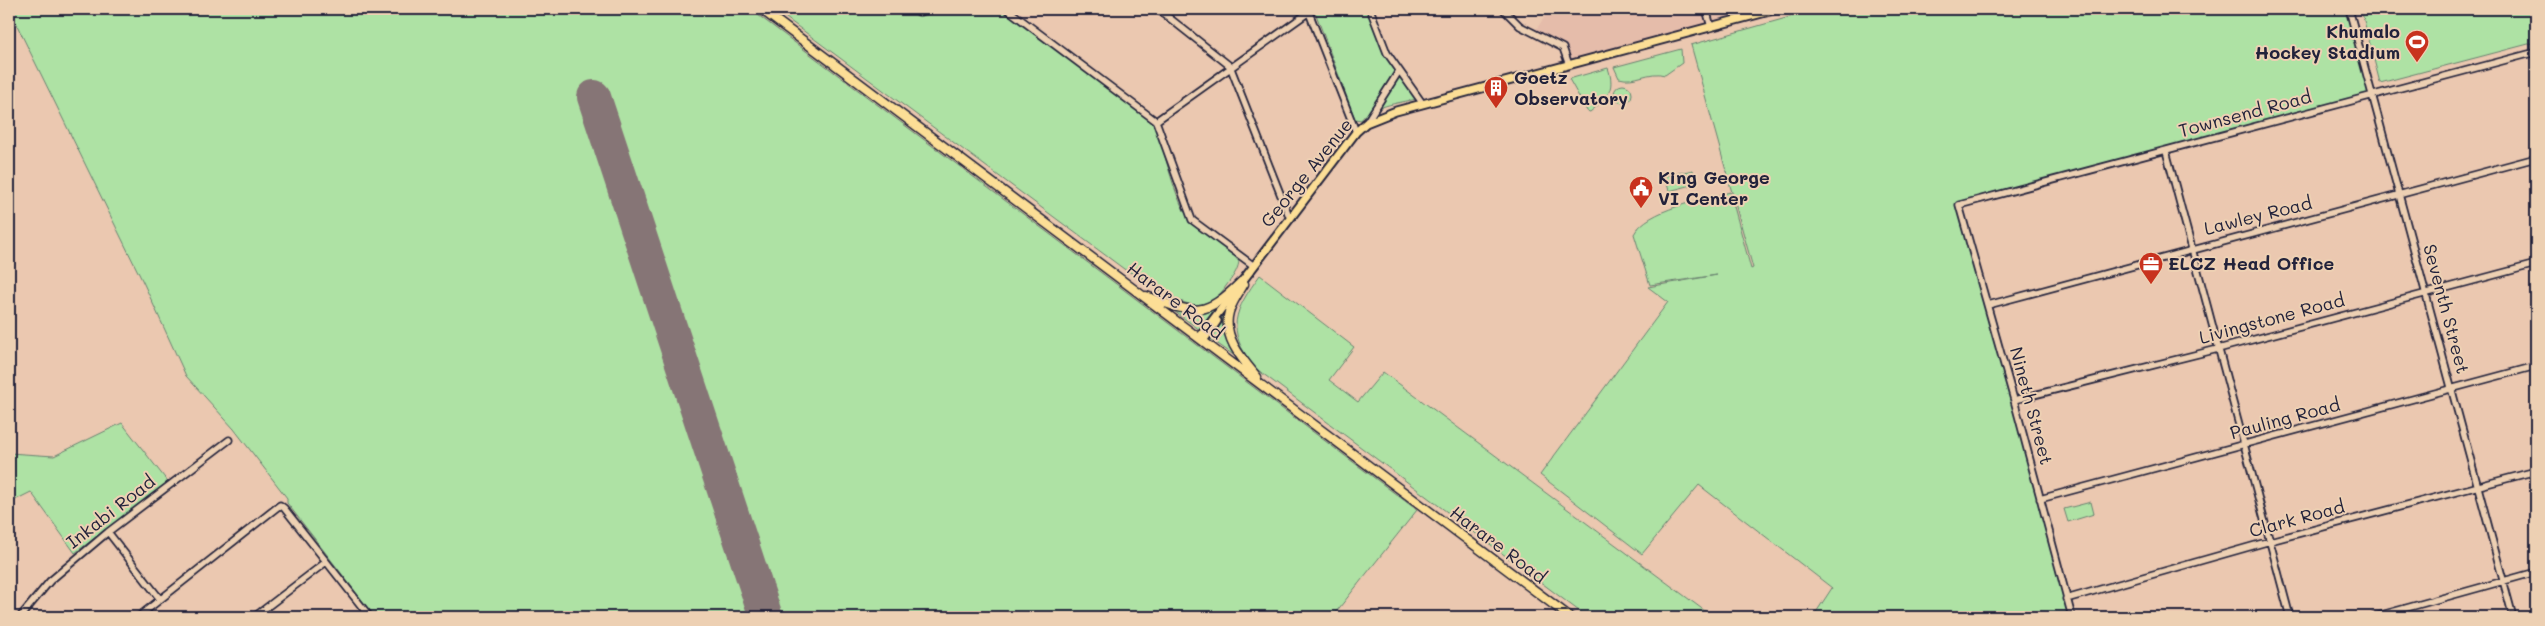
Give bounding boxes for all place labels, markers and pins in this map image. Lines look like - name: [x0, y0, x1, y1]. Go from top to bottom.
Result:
- place label: Khumalo Hockey Stadium: [2255, 19, 2400, 64]
- sports icon: Khumalo Hockey Stadium: [2404, 29, 2430, 63]
- place label: Goetz Observatory: [1514, 65, 1628, 110]
- building icon: Goetz Observatory: [1483, 75, 1509, 109]
- place label: King George VI Center: [1658, 165, 1770, 210]
- public building icon: King George VI Center: [1628, 175, 1654, 209]
- office icon: ELCZ Head Office: [2138, 251, 2164, 285]
- place label: ELCZ Head Office: [2168, 251, 2335, 275]

